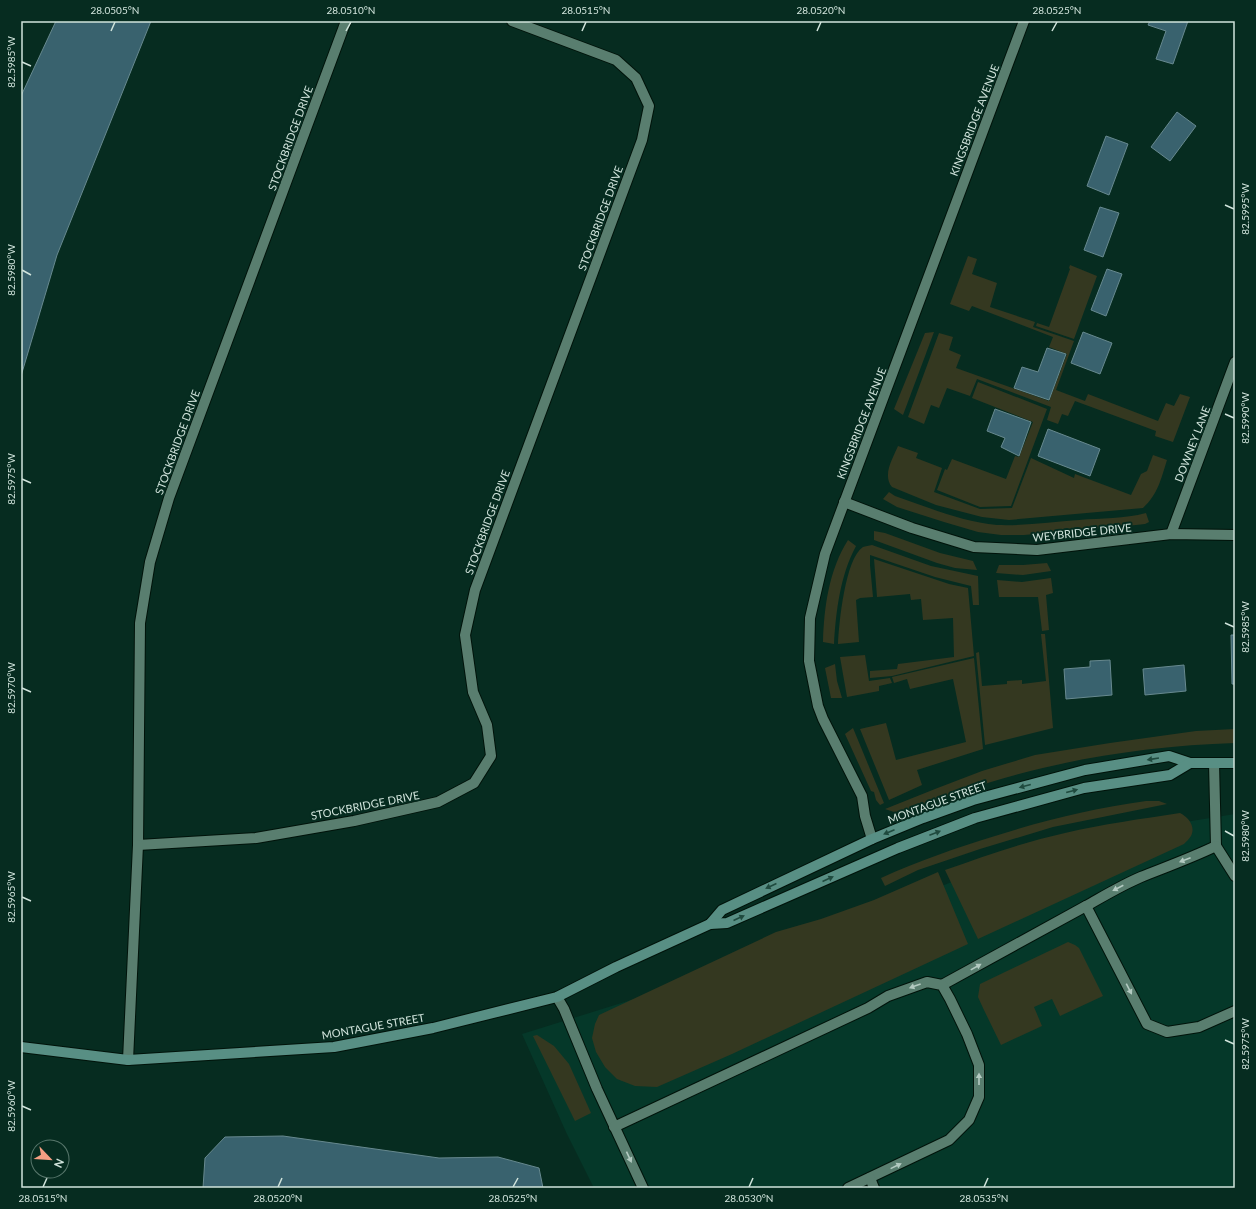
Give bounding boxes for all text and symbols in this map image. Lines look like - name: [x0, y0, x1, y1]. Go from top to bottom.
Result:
- text: 28.0505°N: [91, 4, 139, 16]
- text: 28.0510°N: [327, 4, 375, 16]
- text: 28.0515°N: [562, 4, 610, 16]
- text: 28.0520°N: [797, 4, 845, 16]
- text: 28.0525°N: [1033, 4, 1081, 16]
- text: 82.5985°W: [5, 36, 17, 88]
- street label: KINGSBRIDGE AVENUE: [947, 62, 1001, 178]
- street label: STOCKBRIDGE DRIVE: [265, 84, 315, 192]
- street label: STOCKBRIDGE DRIVE: [575, 164, 625, 272]
- text: 82.5995°W: [1239, 183, 1251, 235]
- text: 82.5980°W: [5, 244, 17, 296]
- street label: KINGSBRIDGE AVENUE: [834, 365, 888, 481]
- street label: STOCKBRIDGE DRIVE: [152, 388, 202, 496]
- text: 82.5990°W: [1239, 392, 1251, 444]
- street label: DOWNEY LANE: [1172, 404, 1212, 484]
- text: 82.5975°W: [5, 453, 17, 505]
- street label: STOCKBRIDGE DRIVE: [462, 468, 512, 576]
- street label: WEYBRIDGE DRIVE: [1032, 520, 1132, 544]
- text: 82.5985°W: [1239, 601, 1251, 653]
- text: 82.5970°W: [5, 662, 17, 714]
- one-way arrow: [1146, 756, 1159, 762]
- street label: MONTAGUE STREET: [886, 778, 989, 826]
- one-way arrow: [1019, 783, 1032, 789]
- street label: STOCKBRIDGE DRIVE: [310, 788, 420, 822]
- one-way arrow: [1067, 788, 1079, 794]
- text: 82.5980°W: [1239, 810, 1251, 862]
- one-way arrow: [884, 829, 895, 835]
- one-way arrow: [929, 830, 941, 836]
- one-way arrow: [1178, 858, 1190, 864]
- text: 82.5965°W: [5, 871, 17, 923]
- one-way arrow: [822, 876, 833, 882]
- one-way arrow: [766, 883, 777, 889]
- one-way arrow: [1112, 885, 1123, 891]
- one-way arrow: [733, 915, 745, 921]
- one-way arrow: [970, 963, 982, 970]
- one-way arrow: [1126, 983, 1132, 994]
- one-way arrow: [909, 984, 921, 990]
- street label: MONTAGUE STREET: [321, 1010, 426, 1041]
- text: 82.5975°W: [1239, 1018, 1251, 1070]
- one-way arrow: [976, 1072, 982, 1085]
- text: 82.5960°W: [5, 1080, 17, 1132]
- north arrow: [30, 1139, 70, 1179]
- one-way arrow: [626, 1152, 632, 1163]
- text: N: [52, 1157, 67, 1170]
- one-way arrow: [890, 1163, 902, 1169]
- text: 28.0515°N: [19, 1192, 67, 1204]
- text: 28.0520°N: [254, 1192, 302, 1204]
- text: 28.0525°N: [489, 1192, 537, 1204]
- text: 28.0530°N: [725, 1192, 773, 1204]
- text: 28.0535°N: [960, 1192, 1008, 1204]

